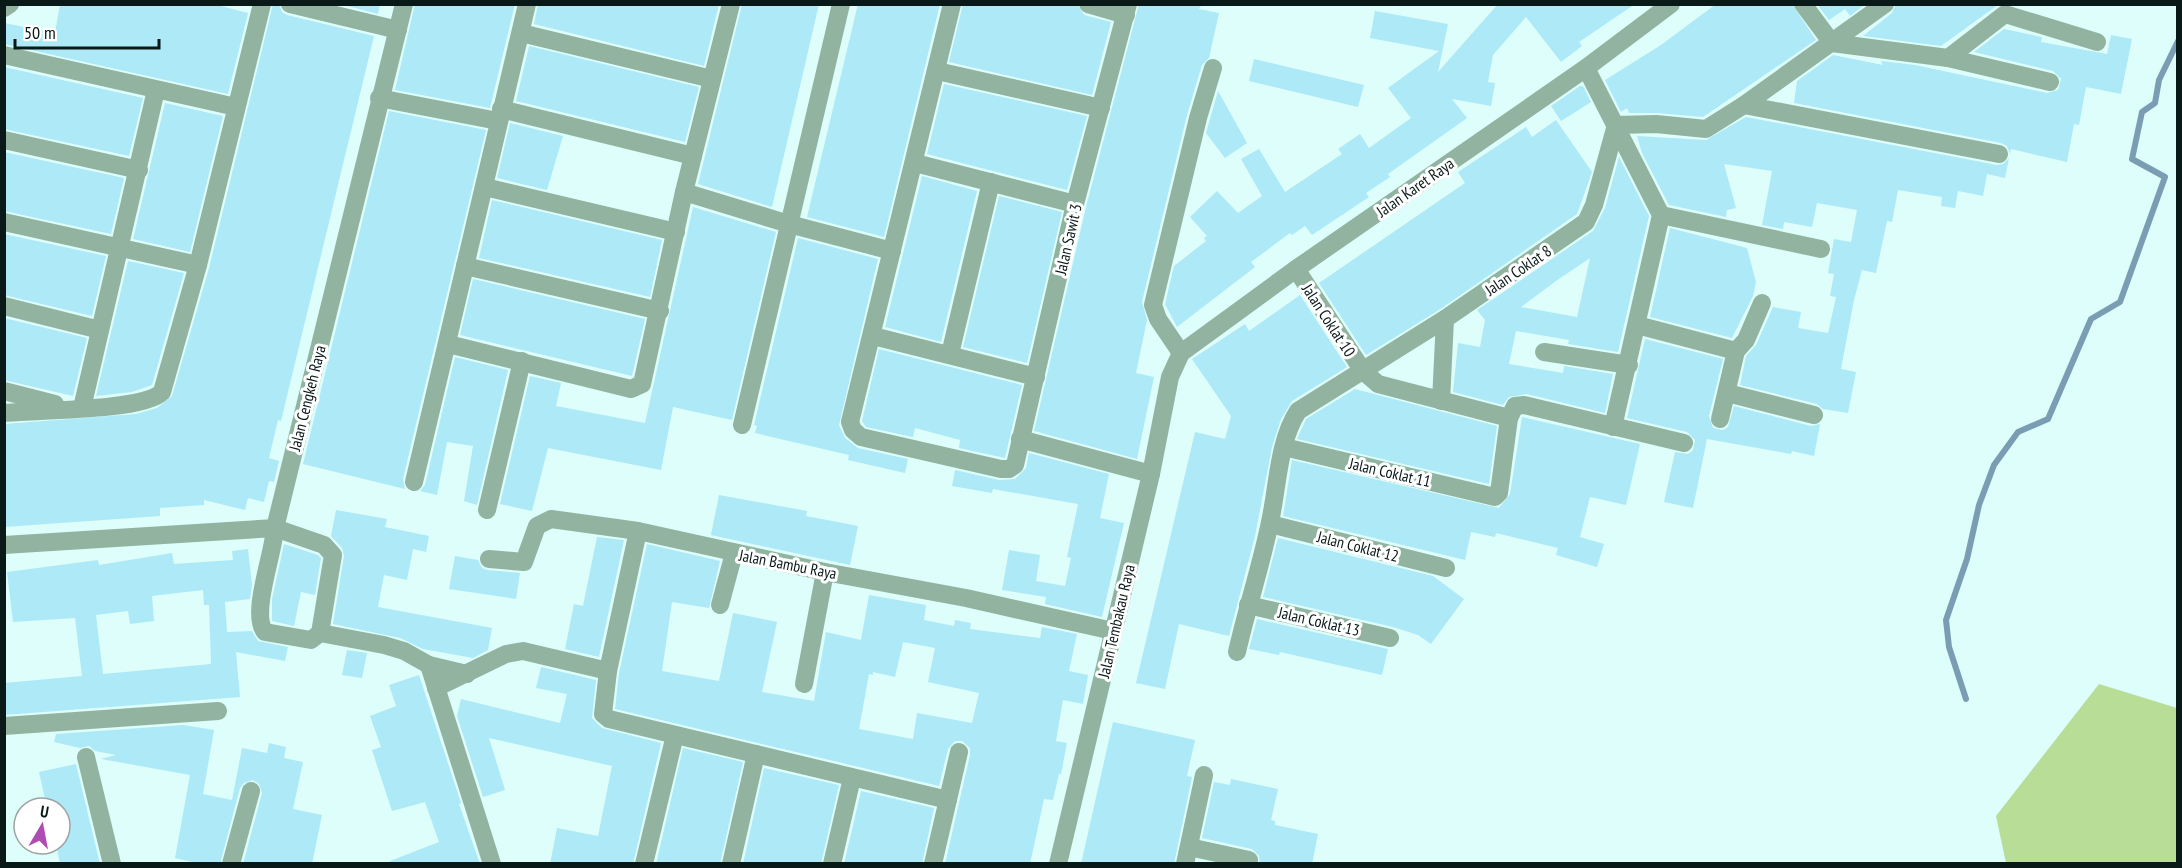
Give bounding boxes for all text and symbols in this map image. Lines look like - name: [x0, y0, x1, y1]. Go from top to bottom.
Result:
- scale bar: [15, 12, 159, 50]
- text: 50 m: [24, 21, 56, 44]
- street label: Jalan Karet Raya: [1372, 153, 1458, 222]
- street label: Jalan Sawit 3: [1050, 202, 1086, 277]
- street label: Jalan Coklat 8: [1480, 240, 1555, 300]
- street label: Jalan Coklat 10: [1297, 279, 1360, 360]
- street label: Jalan Cengkeh Raya: [284, 343, 330, 454]
- street label: Jalan Coklat 11: [1346, 453, 1433, 491]
- street label: Jalan Coklat 12: [1314, 526, 1401, 566]
- street label: Jalan Bambu Raya: [737, 545, 838, 583]
- street label: Jalan Tembakau Raya: [1093, 562, 1139, 681]
- street label: Jalan Coklat 13: [1275, 602, 1362, 640]
- north arrow: [12, 796, 72, 856]
- text: U: [39, 801, 50, 822]

